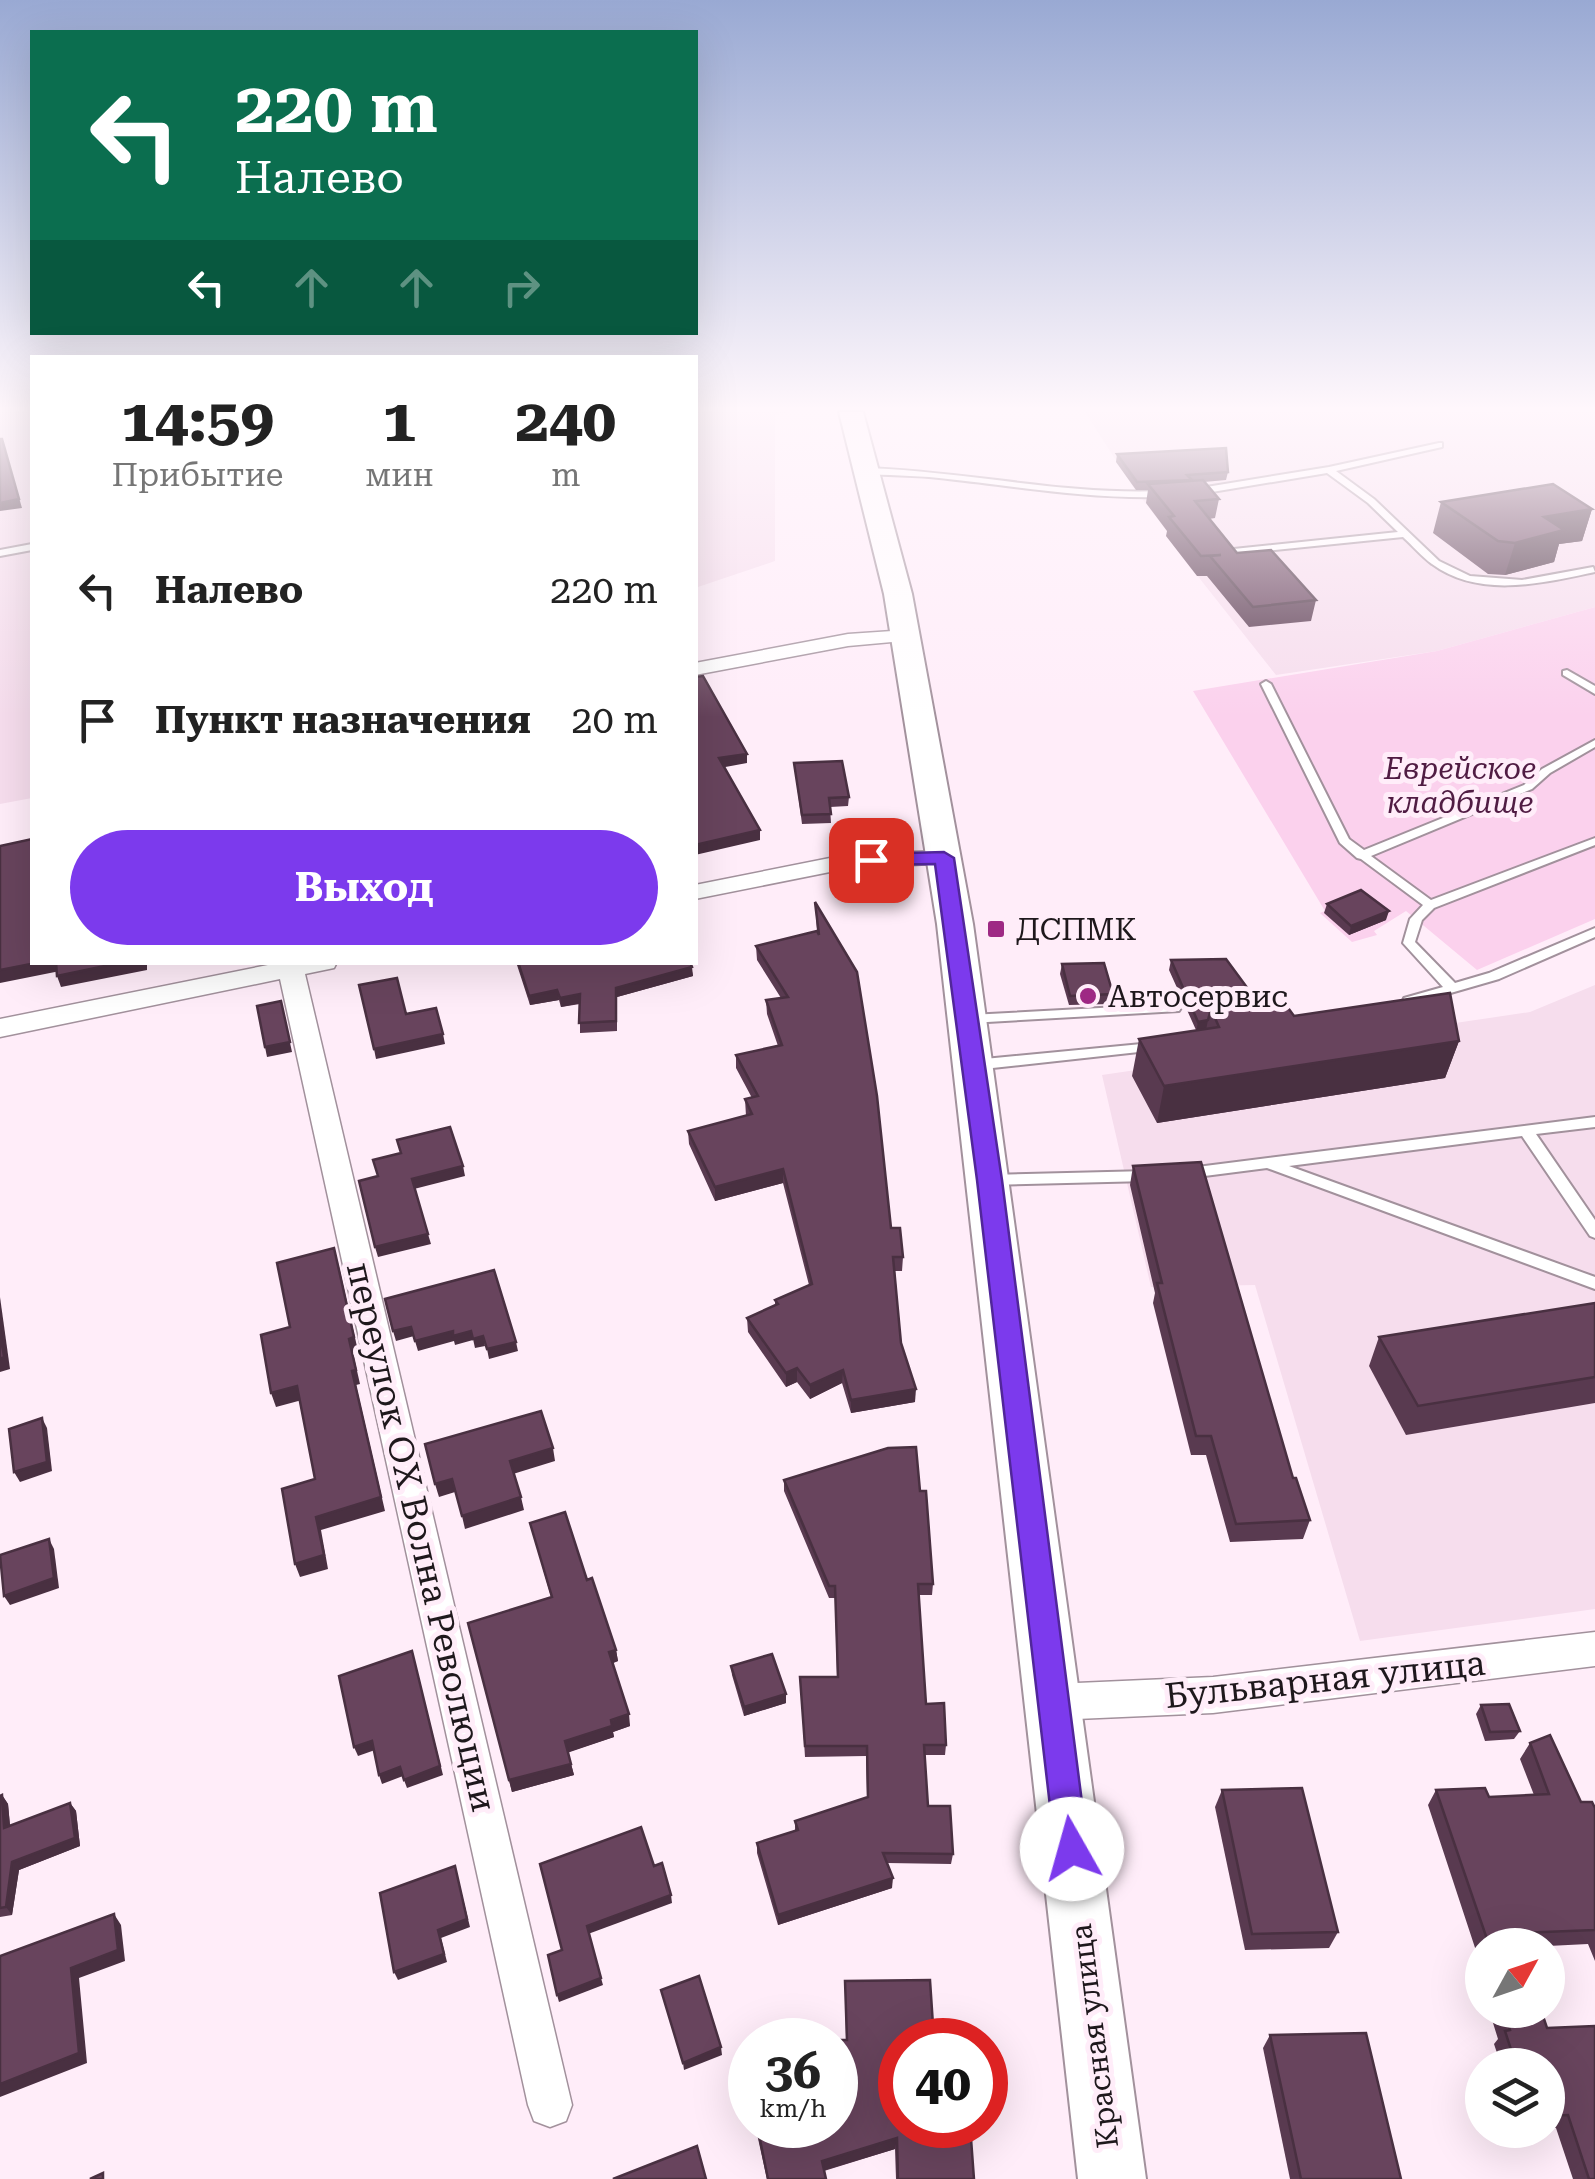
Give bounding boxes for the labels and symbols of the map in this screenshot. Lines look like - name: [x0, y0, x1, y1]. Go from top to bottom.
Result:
- park label: Еврейское кладбище: [1383, 751, 1536, 820]
- pin: [829, 818, 914, 903]
- place label: ДСПМК: [1016, 912, 1136, 947]
- marker: ДСПМК: [985, 918, 1007, 940]
- place label: Автосервис: [1108, 979, 1288, 1014]
- marker: Автосервис: [1077, 985, 1099, 1007]
- street label: переулок ОХ Волна Революции: [338, 1258, 504, 1816]
- street label: Бульварная улица: [1163, 1643, 1487, 1717]
- position arrow: [1020, 1797, 1124, 1901]
- street label: Красная улица: [1063, 1922, 1125, 2150]
- north arrow: [1465, 1928, 1565, 2028]
- speed limit sign: 40: [878, 2018, 1008, 2148]

